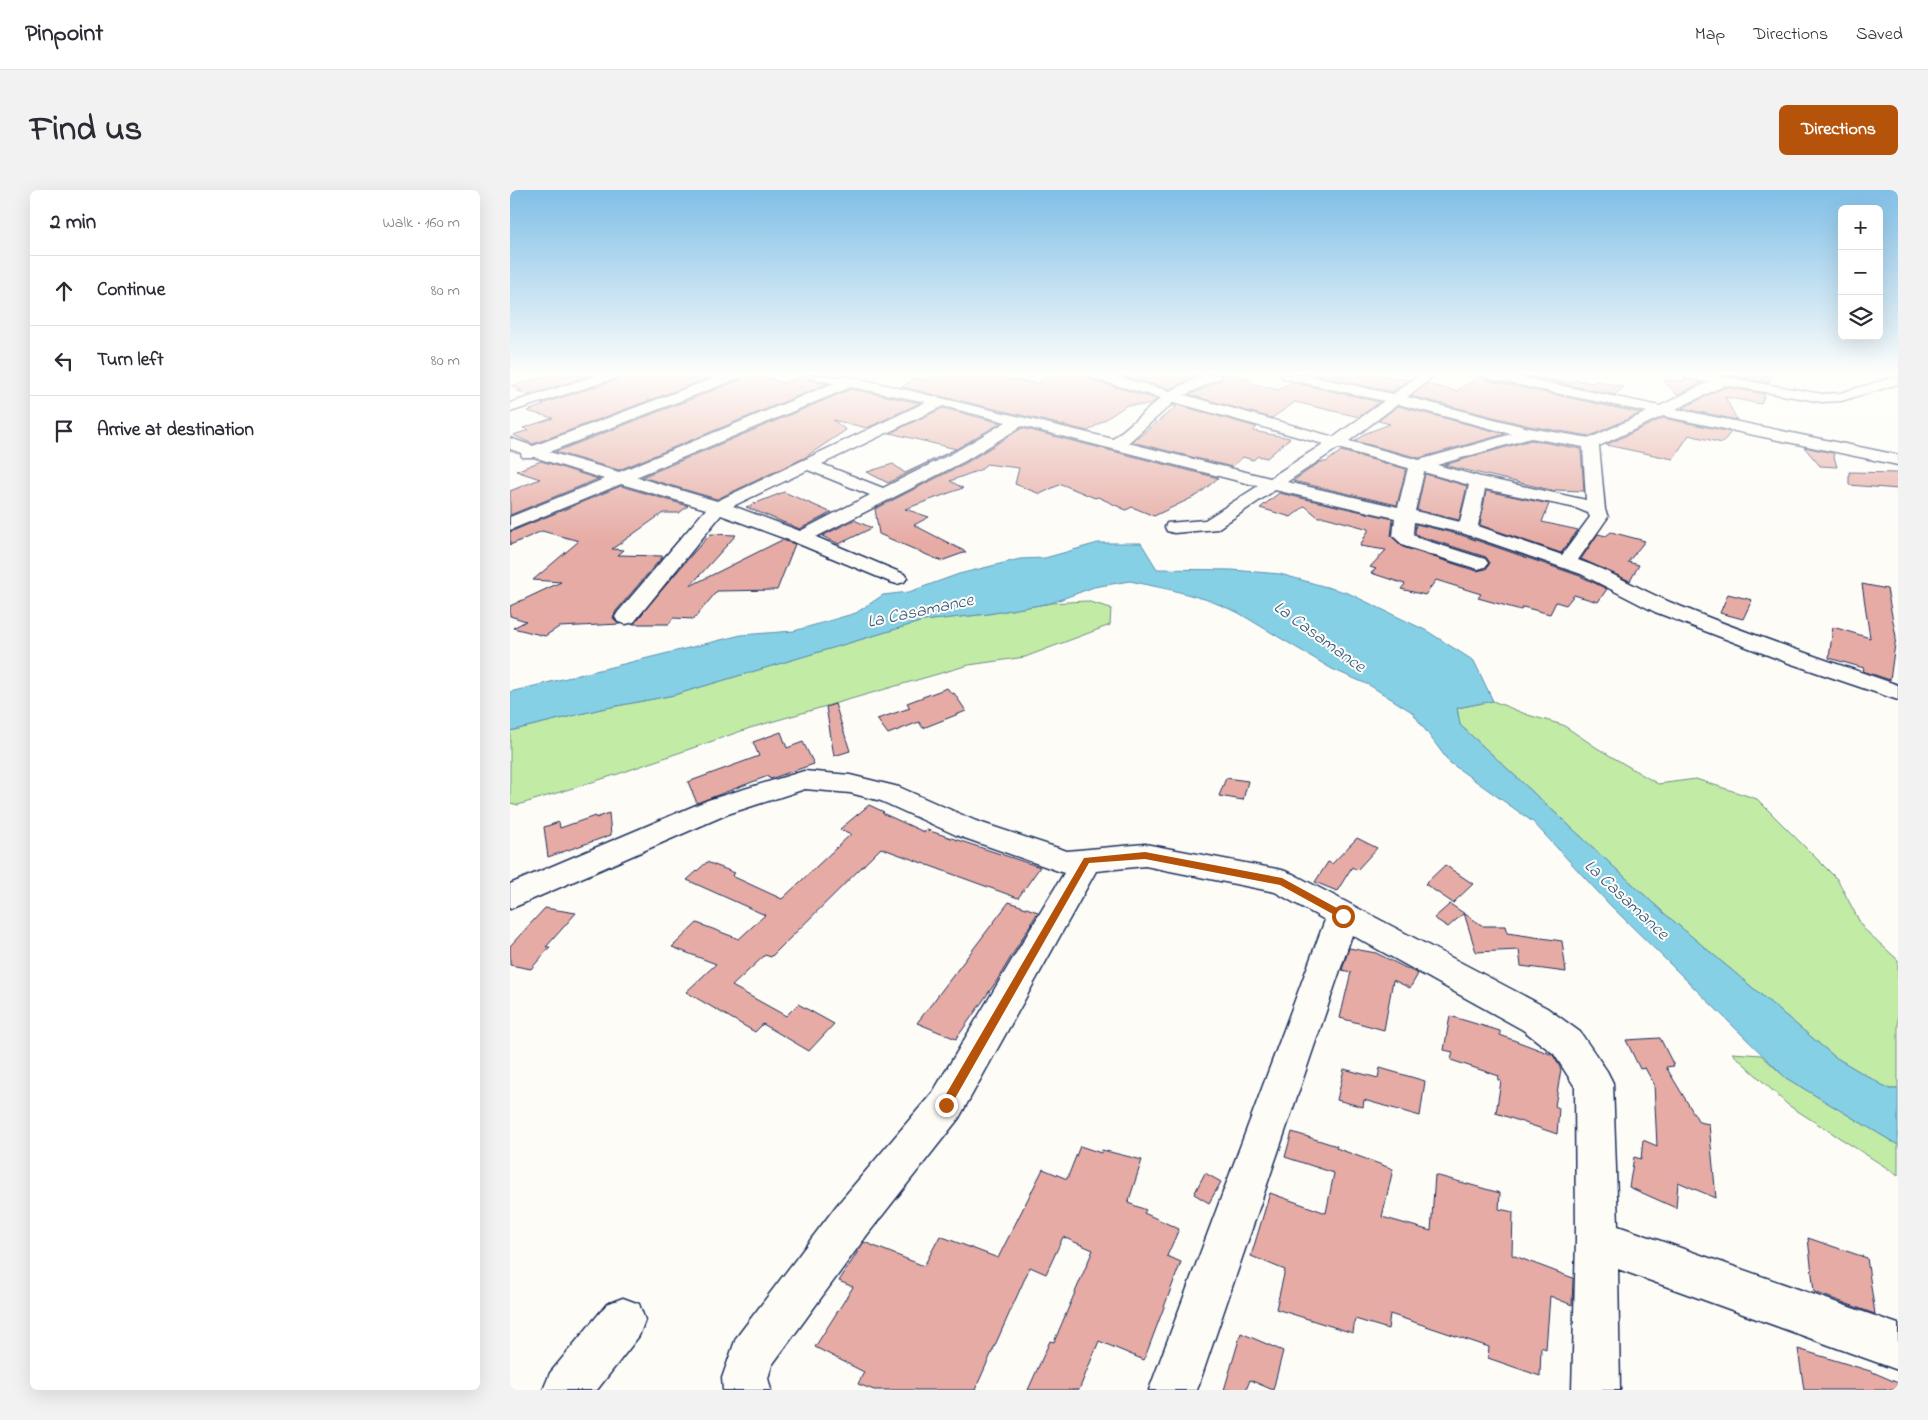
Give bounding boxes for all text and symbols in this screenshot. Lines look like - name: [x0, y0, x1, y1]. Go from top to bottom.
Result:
- text: Pinpoint: [25, 17, 103, 52]
- text: Map: [1695, 22, 1725, 48]
- text: Directions: [1753, 22, 1828, 48]
- text: Saved: [1856, 22, 1903, 48]
- text: Find us: [30, 105, 142, 156]
- button: Directions: [1779, 105, 1898, 155]
- map controls: [1838, 205, 1883, 340]
- button: +: [1838, 205, 1883, 250]
- text: 2 min: [50, 208, 96, 238]
- text: Walk · 160 m: [382, 211, 460, 235]
- button: −: [1838, 250, 1883, 295]
- icon: ahead: [50, 277, 78, 305]
- text: Continue: [97, 277, 165, 304]
- text: 80 m: [431, 279, 460, 303]
- button: layers: [1838, 295, 1883, 340]
- icon: left: [50, 347, 78, 375]
- text: Turn left: [97, 347, 164, 374]
- text: 80 m: [431, 349, 460, 373]
- icon: arrive: [50, 417, 78, 445]
- text: Arrive at destination: [97, 417, 254, 444]
- water label: La Casamance: [865, 588, 977, 636]
- water label: La Casamance: [1268, 595, 1371, 680]
- water label: La Casamance: [1577, 854, 1675, 947]
- route start: [1332, 905, 1355, 928]
- route end: [935, 1094, 958, 1117]

